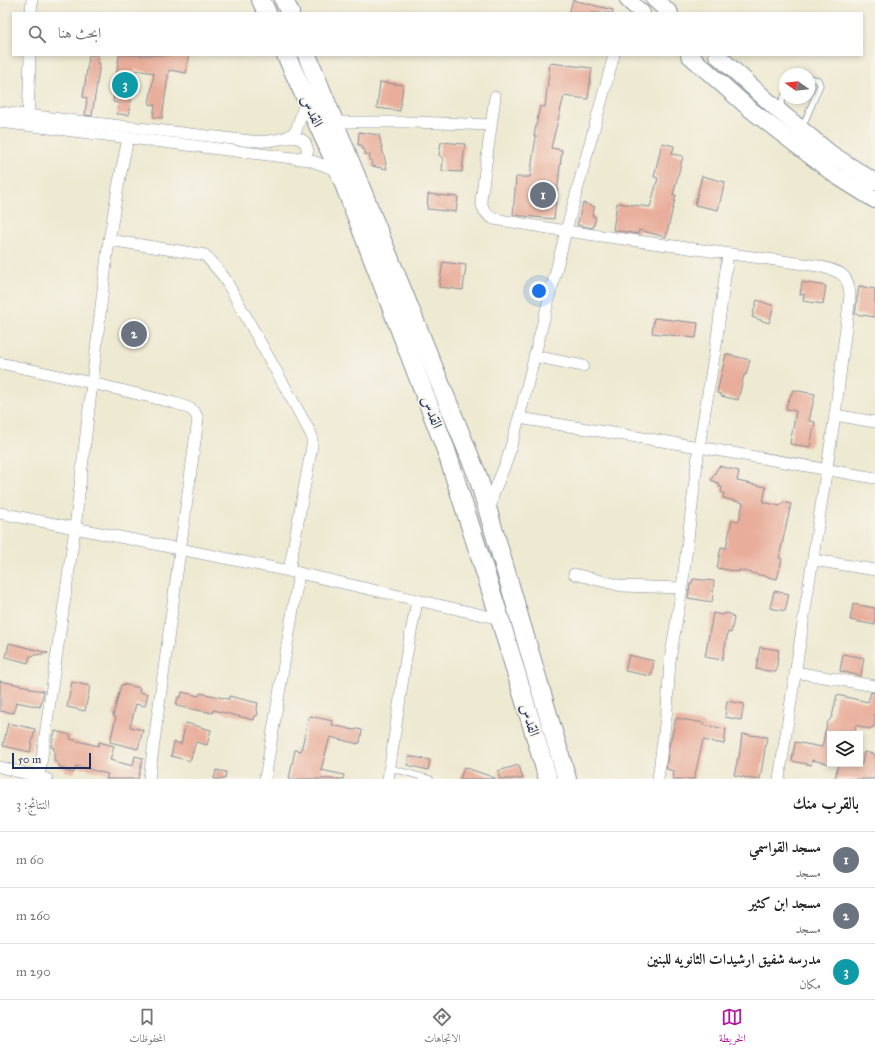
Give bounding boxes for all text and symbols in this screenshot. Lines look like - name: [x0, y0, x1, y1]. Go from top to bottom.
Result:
- search box: [12, 12, 863, 56]
- icon: search: [26, 23, 48, 45]
- text: ابحث هنا: [58, 24, 101, 42]
- north arrow: [779, 68, 815, 104]
- pin: 3: [112, 70, 138, 100]
- street label: القدس: [297, 92, 327, 130]
- pin: 1: [530, 180, 556, 210]
- your location: [529, 281, 549, 301]
- pin: 2: [121, 319, 147, 349]
- street label: القدس: [418, 393, 446, 431]
- street label: القدس: [516, 701, 544, 739]
- map controls: [827, 731, 863, 767]
- button: layers: [827, 731, 863, 767]
- scale bar: [12, 751, 91, 770]
- text: 50 m: [18, 753, 41, 766]
- text: بالقرب منك: [793, 793, 859, 814]
- text: النتائج: 3: [16, 797, 50, 813]
- text: مسجد القواسمي: [749, 838, 821, 856]
- text: 60 m: [16, 852, 44, 868]
- text: 1: [843, 852, 849, 868]
- text: مسجد: [795, 865, 821, 881]
- text: مسجد ابن كثير: [749, 894, 821, 912]
- text: 260 m: [16, 908, 50, 924]
- text: 2: [843, 908, 849, 924]
- text: مسجد: [795, 921, 821, 937]
- text: مدرسه شفيق ارشيدات الثانويه للبنين: [647, 950, 821, 968]
- text: 290 m: [16, 964, 51, 980]
- text: 3: [843, 964, 849, 980]
- text: مكان: [799, 977, 821, 993]
- tab: المحفوظات: [129, 1006, 165, 1049]
- tab: الاتجاهات: [424, 1006, 461, 1049]
- tab: الخريطة: [719, 1006, 746, 1049]

